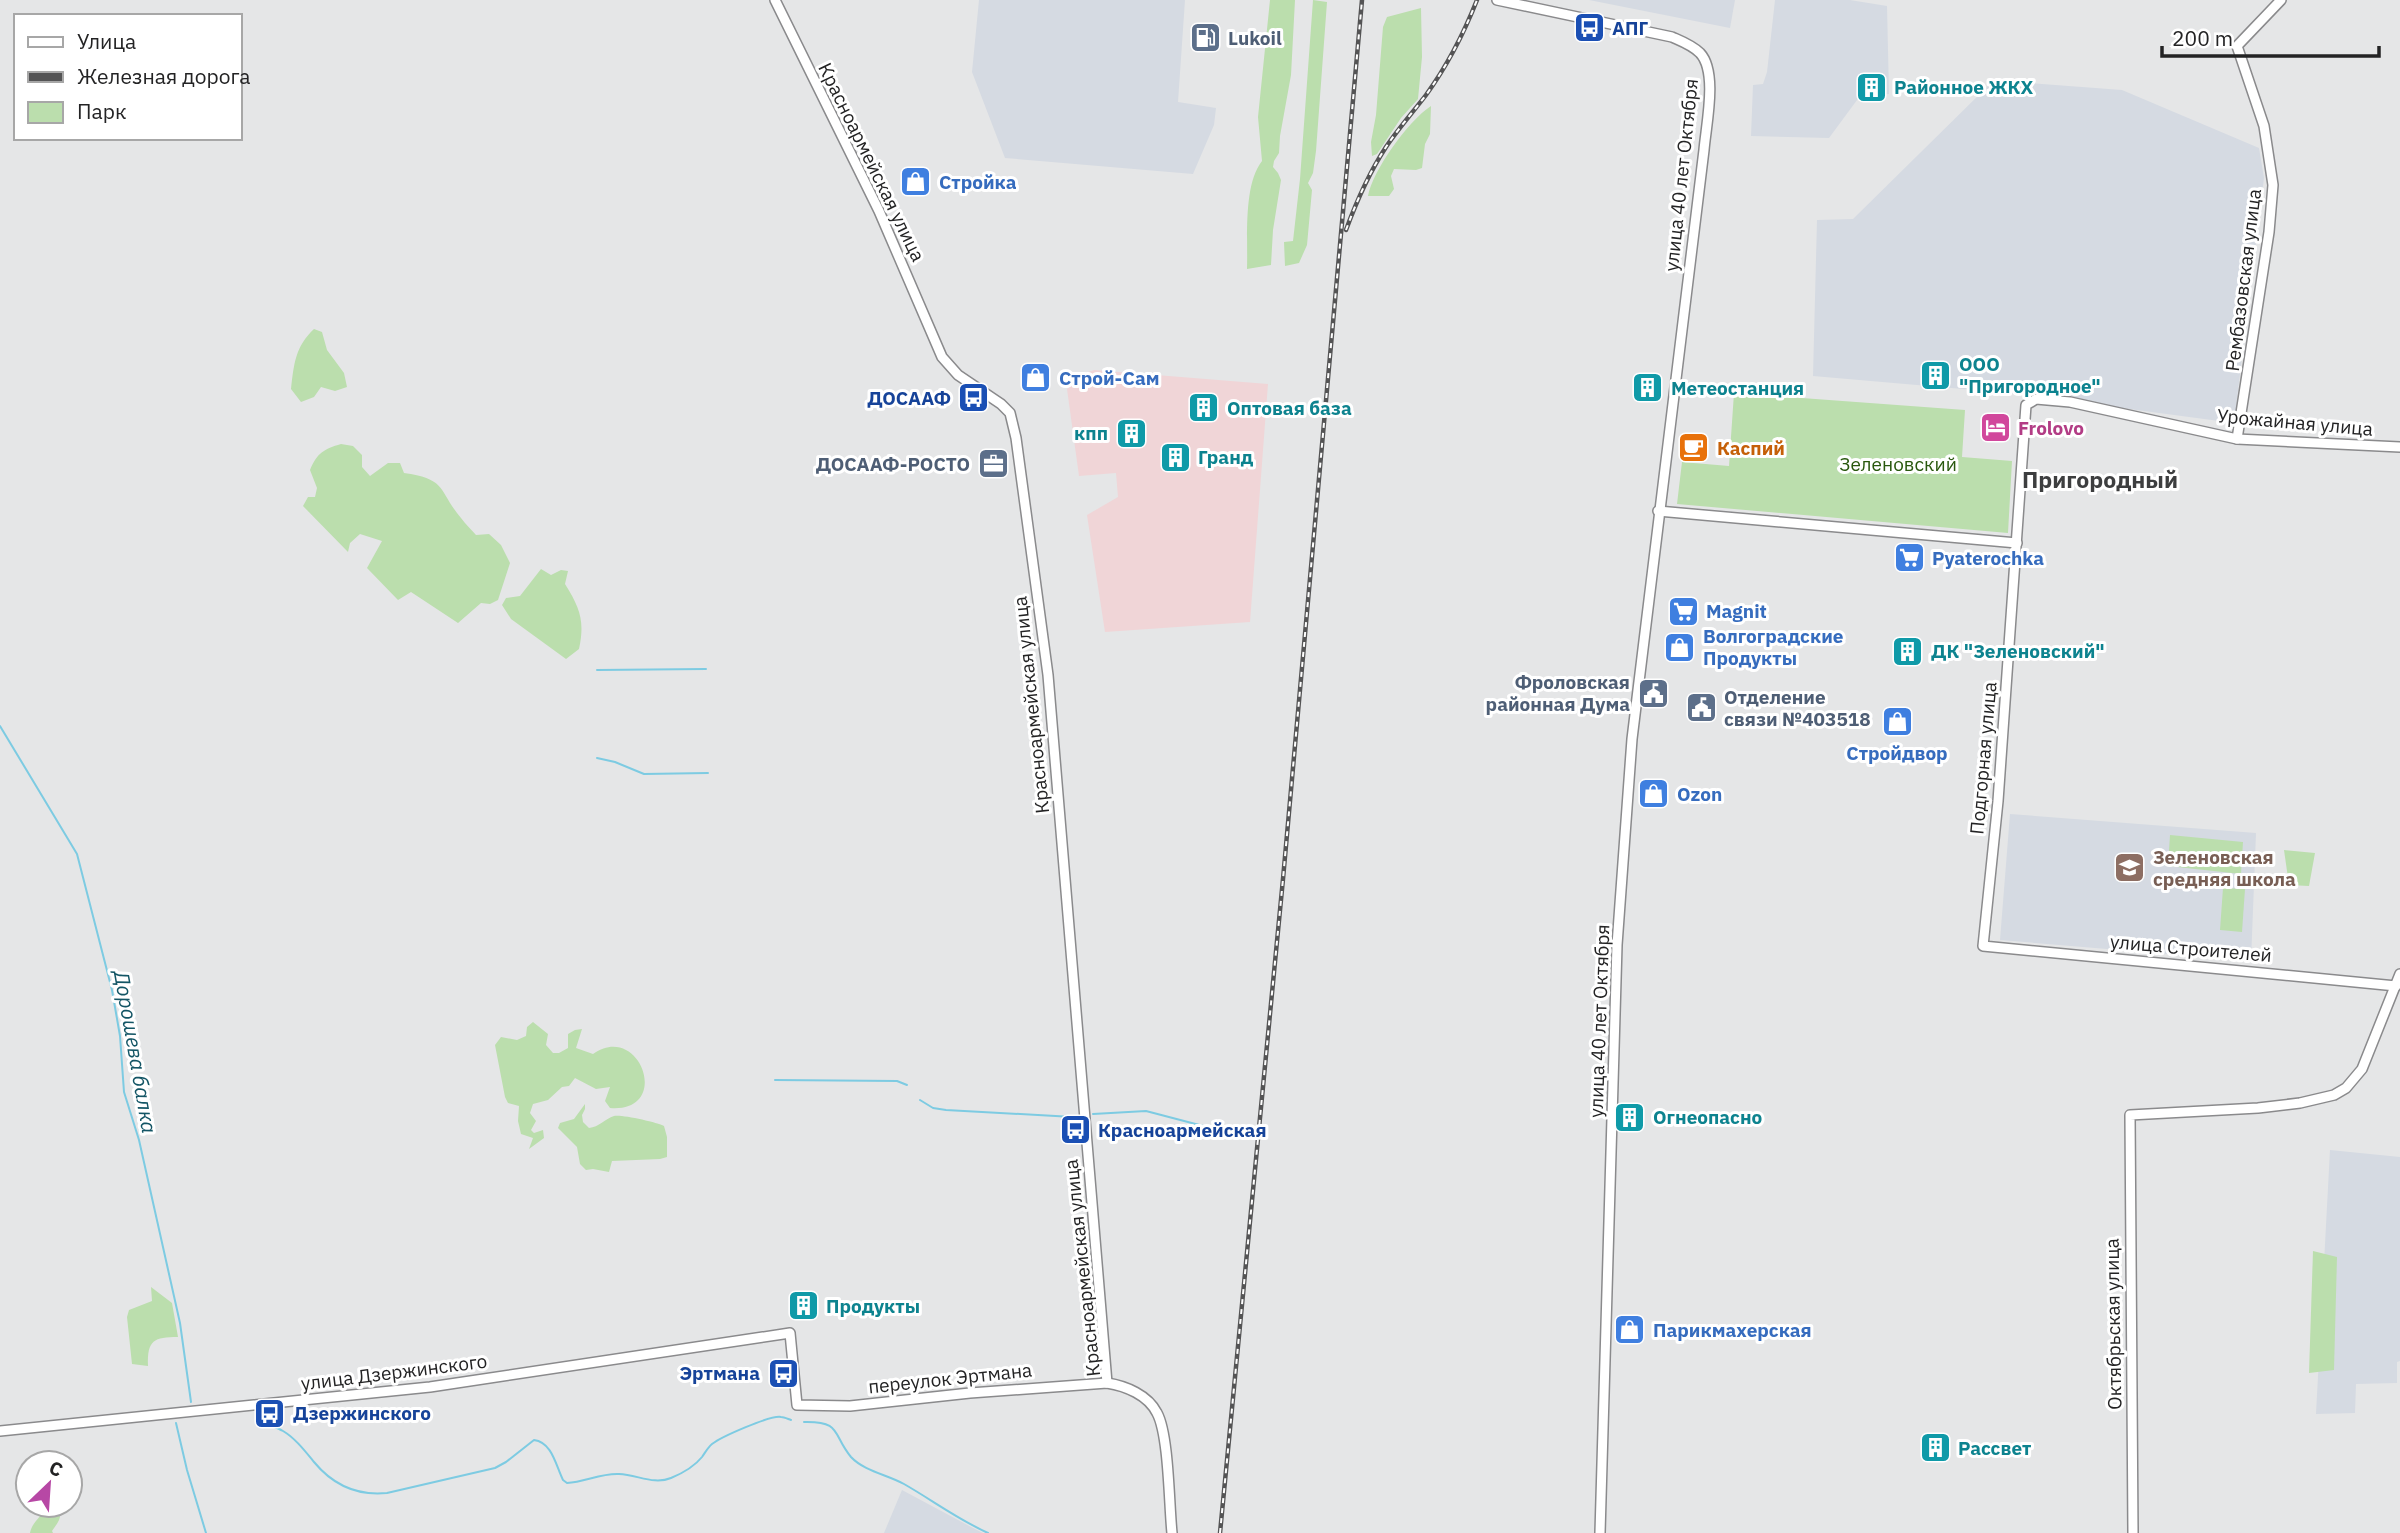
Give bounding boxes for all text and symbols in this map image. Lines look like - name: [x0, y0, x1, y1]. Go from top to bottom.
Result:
- bus stop icon: АПГ: [1572, 11, 1606, 45]
- legend: [14, 14, 242, 140]
- scale bar: [2162, 14, 2379, 58]
- place label: АПГ: [1612, 16, 1648, 40]
- fuel station icon: Lukoil: [1188, 21, 1222, 55]
- text: 200 m: [2172, 24, 2233, 52]
- place label: Lukoil: [1228, 26, 1282, 50]
- text: Улица: [77, 27, 136, 55]
- street label: Красноармейская улица: [813, 59, 931, 265]
- text: Железная дорога: [77, 62, 250, 90]
- building icon: Районное ЖКХ: [1854, 70, 1888, 104]
- place label: Районное ЖКХ: [1894, 75, 2033, 99]
- street label: улица 40 лет Октября: [1659, 77, 1703, 273]
- text: Парк: [77, 97, 127, 125]
- shop icon: Стройка: [899, 165, 933, 199]
- place label: Стройка: [939, 170, 1017, 194]
- street label: Рембазовская улица: [2220, 187, 2266, 373]
- place label: ООО "Пригородное": [1959, 352, 2101, 398]
- building icon: ООО "Пригородное": [1919, 358, 1953, 392]
- shop icon: Строй-Сам: [1019, 361, 1053, 395]
- place label: Строй-Сам: [1059, 366, 1160, 390]
- building icon: Метеостанция: [1631, 371, 1665, 405]
- place label: Метеостанция: [1671, 376, 1804, 400]
- bus stop icon: ДОСААФ: [957, 381, 991, 415]
- place label: ДОСААФ: [867, 386, 951, 410]
- building icon: Оптовая база: [1187, 391, 1221, 425]
- place label: Оптовая база: [1227, 396, 1352, 420]
- street label: Урожайная улица: [2216, 403, 2374, 441]
- hotel icon: Frolovo: [1978, 411, 2012, 445]
- building icon: кпп: [1114, 416, 1148, 450]
- place label: Frolovo: [2018, 416, 2084, 440]
- place label: кпп: [1074, 421, 1108, 445]
- cafe icon: Каспий: [1677, 431, 1711, 465]
- place label: Каспий: [1717, 436, 1785, 460]
- building icon: Гранд: [1158, 440, 1192, 474]
- place label: Гранд: [1198, 445, 1254, 469]
- office icon: ДОСААФ-РОСТО: [976, 447, 1010, 481]
- place label: ДОСААФ-РОСТО: [816, 452, 970, 476]
- park label: Зеленовский: [1839, 452, 1957, 476]
- district label: Пригородный: [2022, 464, 2178, 494]
- supermarket icon: Pyaterochka: [1892, 541, 1926, 575]
- place label: Pyaterochka: [1932, 546, 2044, 570]
- supermarket icon: Magnit: [1666, 594, 1700, 628]
- street label: Красноармейская улица: [1008, 595, 1054, 815]
- place label: Magnit: [1706, 599, 1767, 623]
- place label: Волгоградские Продукты: [1703, 624, 1843, 670]
- shop icon: Волгоградские Продукты: [1663, 630, 1697, 664]
- building icon: ДК "Зеленовский": [1891, 634, 1925, 668]
- place label: ДК "Зеленовский": [1931, 639, 2105, 663]
- place label: Фроловская районная Дума: [1486, 670, 1630, 716]
- public building icon: Фроловская районная Дума: [1636, 676, 1670, 710]
- street label: Подгорная улица: [1964, 681, 2002, 835]
- place label: Отделение связи №403518: [1724, 685, 1871, 731]
- public building icon: Отделение связи №403518: [1684, 691, 1718, 725]
- shop icon: Стройдвор: [1880, 705, 1914, 739]
- place label: Стройдвор: [1846, 741, 1948, 765]
- shop icon: Ozon: [1637, 777, 1671, 811]
- place label: Ozon: [1677, 782, 1722, 806]
- place label: Зеленовская средняя школа: [2153, 845, 2296, 891]
- school or university icon: Зеленовская средняя школа: [2113, 851, 2147, 885]
- street label: улица 40 лет Октября: [1584, 924, 1614, 1118]
- street label: улица Строителей: [2109, 929, 2273, 967]
- water label: Дорошева балка: [108, 966, 164, 1135]
- building icon: Огнеопасно: [1613, 1100, 1647, 1134]
- place label: Огнеопасно: [1653, 1105, 1763, 1129]
- bus stop icon: Красноармейская: [1058, 1113, 1092, 1147]
- place label: Красноармейская: [1098, 1118, 1267, 1142]
- street label: Красноармейская улица: [1059, 1158, 1105, 1378]
- street label: Октябрьская улица: [2100, 1238, 2126, 1410]
- building icon: Продукты: [786, 1289, 820, 1323]
- place label: Продукты: [826, 1294, 920, 1318]
- shop icon: Парикмахерская: [1613, 1313, 1647, 1347]
- place label: Парикмахерская: [1653, 1318, 1812, 1342]
- street label: улица Дзержинского: [299, 1349, 489, 1395]
- bus stop icon: Эртмана: [766, 1356, 800, 1390]
- street label: переулок Эртмана: [867, 1357, 1033, 1399]
- place label: Эртмана: [679, 1361, 760, 1385]
- bus stop icon: Дзержинского: [253, 1396, 287, 1430]
- place label: Дзержинского: [293, 1401, 431, 1425]
- building icon: Рассвет: [1918, 1431, 1952, 1465]
- place label: Рассвет: [1958, 1436, 2031, 1460]
- north arrow: [14, 1449, 84, 1519]
- text: С: [46, 1455, 67, 1482]

